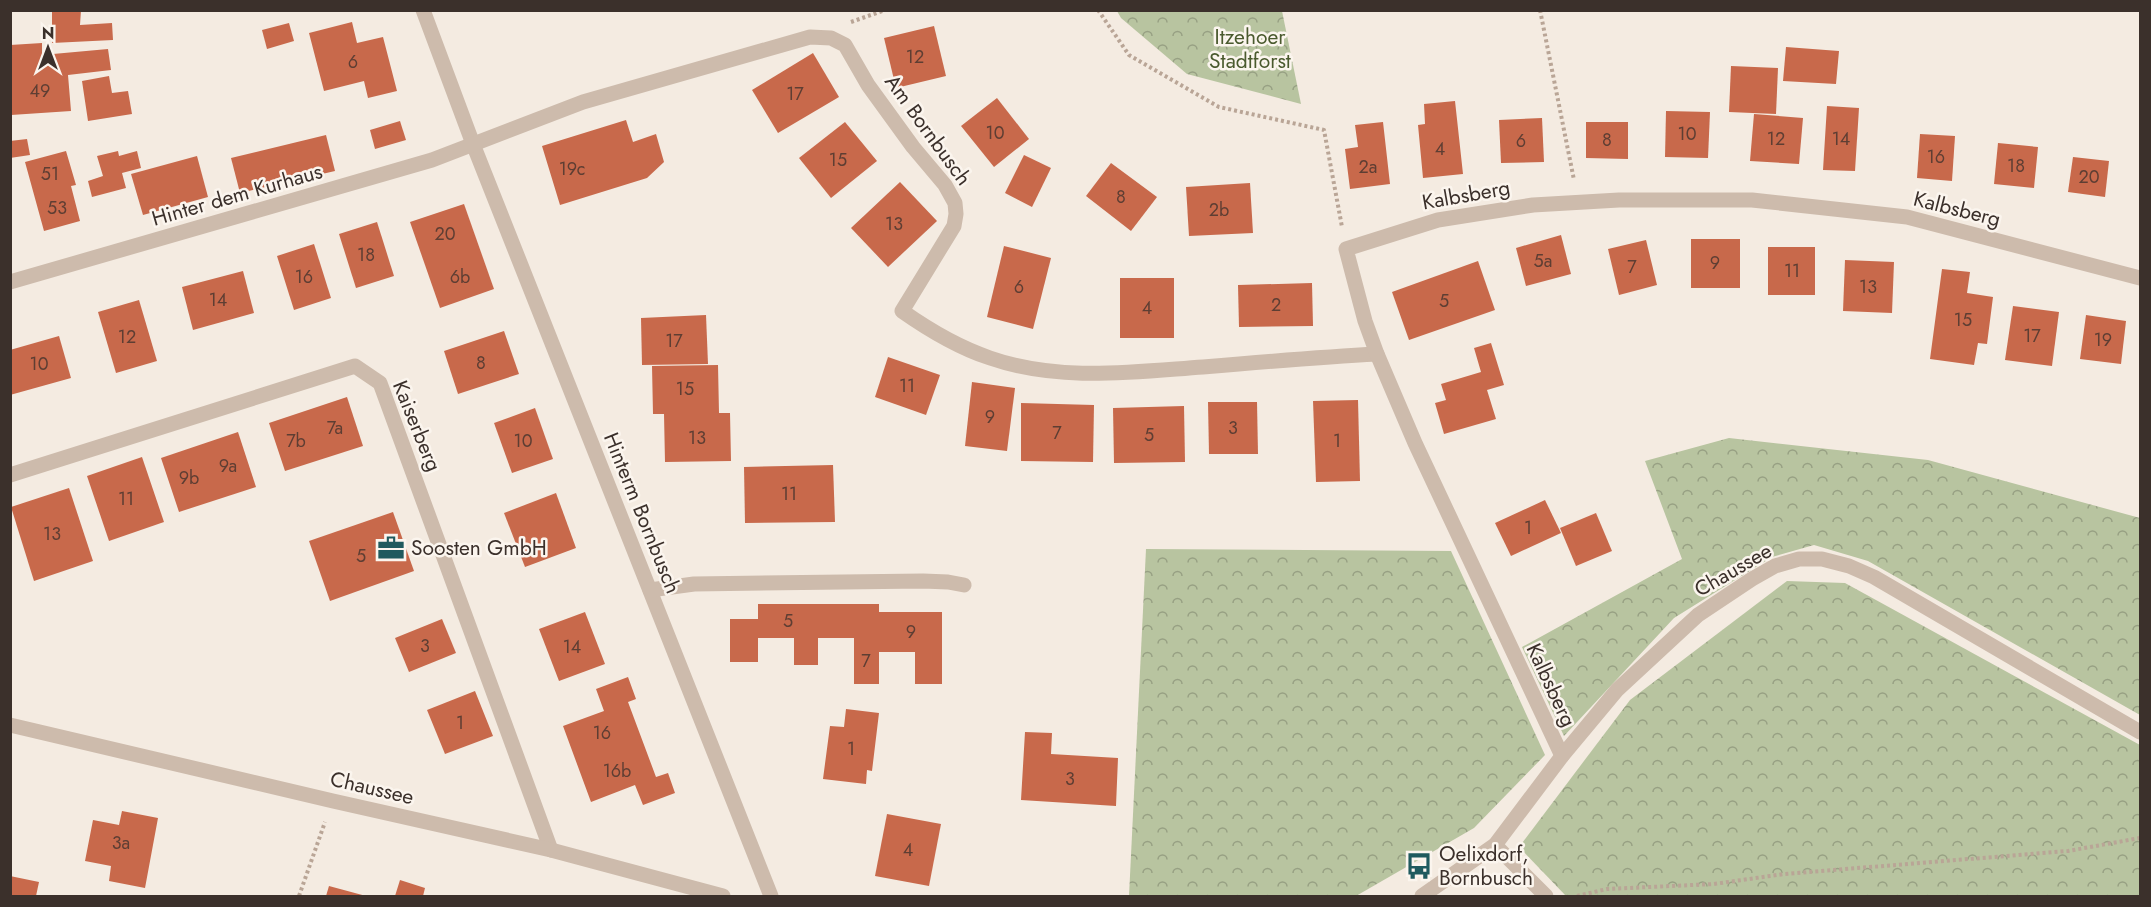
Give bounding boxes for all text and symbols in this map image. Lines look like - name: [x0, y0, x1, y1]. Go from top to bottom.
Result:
- north arrow: [18, 18, 78, 78]
- text: N: [42, 22, 54, 45]
- park label: Itzehoer Stadtforst: [1209, 22, 1291, 76]
- house number: 12: [906, 44, 924, 70]
- house number: 6: [348, 49, 358, 75]
- street label: Am Bornbusch: [878, 68, 978, 192]
- house number: 49: [30, 78, 50, 104]
- house number: 17: [786, 81, 804, 107]
- house number: 10: [986, 120, 1005, 146]
- house number: 10: [1678, 121, 1697, 147]
- house number: 12: [1767, 126, 1785, 152]
- house number: 14: [1832, 126, 1850, 152]
- house number: 8: [1602, 127, 1612, 153]
- house number: 6: [1516, 128, 1526, 154]
- house number: 4: [1435, 136, 1445, 162]
- house number: 16: [1927, 144, 1945, 170]
- house number: 15: [829, 147, 847, 173]
- house number: 18: [2007, 153, 2025, 179]
- house number: 2a: [1359, 154, 1377, 180]
- street label: Hinter dem Kurhaus: [148, 156, 326, 234]
- house number: 19c: [559, 156, 585, 182]
- house number: 51: [41, 161, 59, 187]
- house number: 20: [2078, 164, 2100, 190]
- street label: Kalbsberg: [1420, 173, 1512, 217]
- house number: 8: [1116, 184, 1126, 210]
- street label: Kalbsberg: [1910, 184, 2004, 234]
- house number: 53: [47, 195, 67, 221]
- house number: 2b: [1209, 197, 1229, 223]
- house number: 13: [885, 211, 903, 237]
- house number: 20: [434, 221, 456, 247]
- house number: 18: [357, 242, 375, 268]
- house number: 5a: [1534, 248, 1552, 274]
- house number: 9: [1710, 250, 1720, 276]
- house number: 7: [1627, 254, 1637, 280]
- house number: 11: [1784, 258, 1800, 284]
- house number: 16: [295, 264, 313, 290]
- house number: 6b: [450, 264, 470, 290]
- house number: 6: [1014, 274, 1024, 300]
- house number: 13: [1859, 274, 1877, 300]
- house number: 14: [209, 287, 227, 313]
- house number: 5: [1439, 288, 1449, 314]
- house number: 2: [1271, 292, 1281, 318]
- house number: 4: [1142, 295, 1152, 321]
- house number: 15: [1954, 307, 1972, 333]
- house number: 17: [2023, 323, 2041, 349]
- house number: 12: [118, 324, 136, 350]
- house number: 19: [2094, 327, 2112, 353]
- house number: 17: [665, 328, 683, 354]
- house number: 8: [476, 350, 486, 376]
- house number: 10: [30, 351, 49, 377]
- house number: 11: [899, 373, 915, 399]
- street label: Kaiserberg: [385, 376, 449, 476]
- house number: 15: [676, 376, 694, 402]
- house number: 9: [985, 404, 995, 430]
- house number: 7a: [327, 415, 343, 441]
- house number: 3: [1228, 415, 1238, 441]
- house number: 7: [1052, 420, 1062, 446]
- house number: 5: [1144, 422, 1154, 448]
- house number: 13: [688, 425, 706, 451]
- house number: 7b: [286, 428, 306, 454]
- house number: 10: [514, 428, 533, 454]
- street label: Hinterm Bornbusch: [596, 428, 688, 598]
- house number: 1: [1333, 428, 1341, 454]
- house number: 9a: [219, 453, 237, 479]
- house number: 9b: [179, 465, 199, 491]
- house number: 11: [781, 481, 797, 507]
- house number: 11: [118, 486, 134, 512]
- house number: 1: [1524, 515, 1532, 541]
- house number: 13: [43, 521, 61, 547]
- office icon: Soosten GmbH: [376, 533, 406, 563]
- place label: Soosten GmbH: [411, 533, 547, 563]
- street label: Chaussee: [1689, 536, 1778, 604]
- house number: 5: [356, 543, 366, 569]
- house number: 5: [783, 608, 793, 634]
- house number: 9: [906, 619, 916, 645]
- house number: 3: [420, 633, 430, 659]
- house number: 14: [563, 634, 581, 660]
- street label: Kalbsberg: [1519, 638, 1583, 732]
- house number: 7: [861, 648, 871, 674]
- house number: 1: [456, 710, 464, 736]
- house number: 16: [593, 720, 611, 746]
- house number: 1: [847, 736, 855, 762]
- house number: 16b: [603, 758, 631, 784]
- street label: Chaussee: [327, 764, 417, 812]
- house number: 3: [1065, 766, 1075, 792]
- house number: 3a: [112, 830, 130, 856]
- house number: 4: [903, 837, 913, 863]
- place label: Oelixdorf, Bornbusch: [1439, 839, 1533, 893]
- bus stop icon: Oelixdorf, Bornbusch: [1404, 851, 1434, 881]

